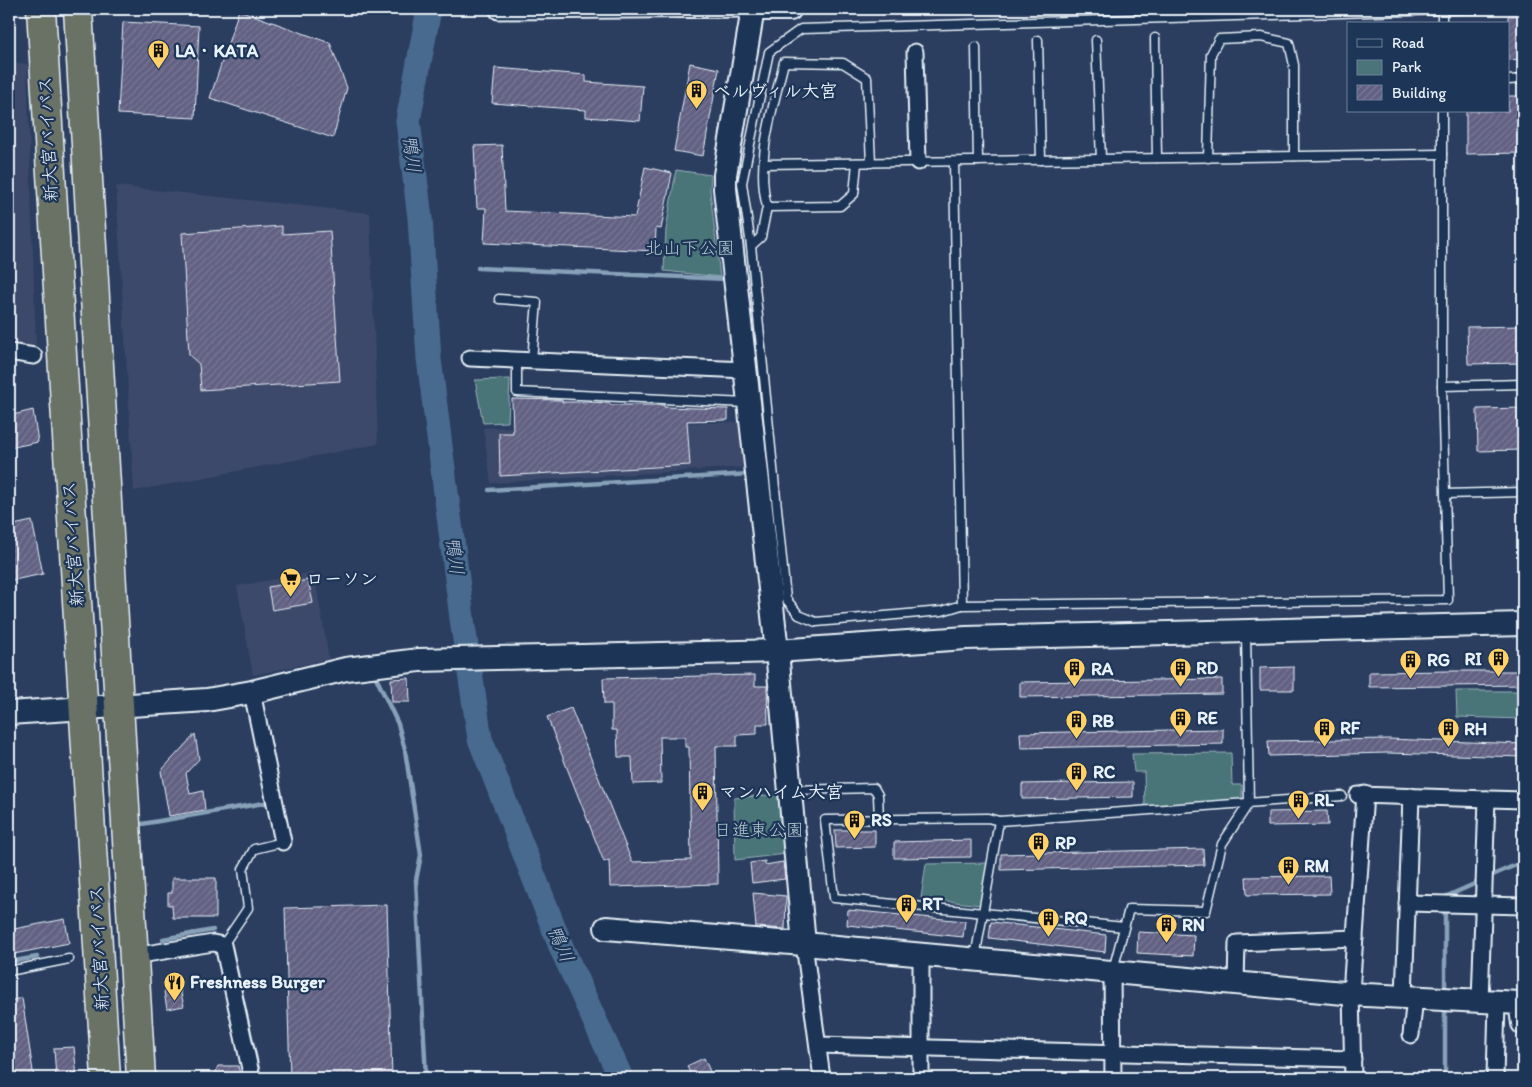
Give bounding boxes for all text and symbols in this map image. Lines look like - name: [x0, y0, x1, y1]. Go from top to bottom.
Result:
- legend: [1347, 22, 1510, 112]
- text: Road: [1392, 34, 1425, 52]
- building icon: LA・KATA: [147, 39, 171, 70]
- place label: LA・KATA: [175, 40, 259, 62]
- text: Park: [1392, 58, 1422, 76]
- street label: 新大宮バイパス: [34, 76, 62, 202]
- building icon: ベルヴィル大宮: [685, 79, 709, 110]
- place label: ベルヴィル大宮: [713, 80, 837, 102]
- text: Building: [1392, 84, 1446, 102]
- water label: 鴨川: [398, 134, 426, 174]
- park label: 北山下公園: [645, 237, 735, 259]
- street label: 新大宮バイパス: [58, 481, 88, 607]
- water label: 鴨川: [441, 536, 469, 576]
- supermarket icon: ローソン: [278, 567, 302, 598]
- place label: ローソン: [306, 568, 378, 590]
- building icon: RI: [1486, 647, 1510, 678]
- building icon: RG: [1399, 648, 1423, 679]
- place label: RI: [1464, 648, 1482, 670]
- place label: RG: [1427, 649, 1450, 671]
- building icon: RD: [1168, 656, 1192, 687]
- building icon: RA: [1063, 657, 1087, 688]
- place label: RD: [1196, 657, 1219, 679]
- place label: RA: [1091, 658, 1114, 680]
- building icon: RE: [1169, 706, 1193, 737]
- place label: RE: [1197, 707, 1218, 729]
- building icon: RB: [1064, 709, 1088, 740]
- place label: RB: [1092, 710, 1114, 732]
- building icon: RF: [1312, 716, 1336, 747]
- place label: RF: [1340, 717, 1361, 739]
- building icon: RH: [1436, 717, 1460, 748]
- place label: RH: [1464, 718, 1487, 740]
- building icon: RC: [1065, 760, 1089, 791]
- place label: RC: [1093, 761, 1116, 783]
- building icon: マンハイム大宮: [691, 780, 715, 811]
- place label: マンハイム大宮: [719, 781, 844, 803]
- building icon: RL: [1286, 788, 1310, 819]
- place label: RL: [1314, 789, 1335, 811]
- building icon: RS: [843, 808, 867, 839]
- place label: RS: [871, 809, 892, 831]
- park label: 日進東公園: [714, 819, 804, 841]
- building icon: RP: [1027, 831, 1051, 862]
- place label: RP: [1055, 832, 1077, 854]
- building icon: RM: [1276, 854, 1300, 885]
- place label: RM: [1304, 855, 1329, 877]
- street label: 新大宮バイパス: [85, 885, 113, 1011]
- building icon: RT: [894, 892, 918, 923]
- place label: RT: [922, 893, 944, 915]
- building icon: RQ: [1036, 906, 1060, 937]
- place label: RQ: [1064, 907, 1088, 929]
- building icon: RN: [1154, 913, 1178, 944]
- place label: RN: [1182, 914, 1205, 936]
- water label: 鴨川: [543, 922, 579, 966]
- restaurant icon: Freshness Burger: [162, 970, 186, 1001]
- place label: Freshness Burger: [190, 971, 326, 993]

